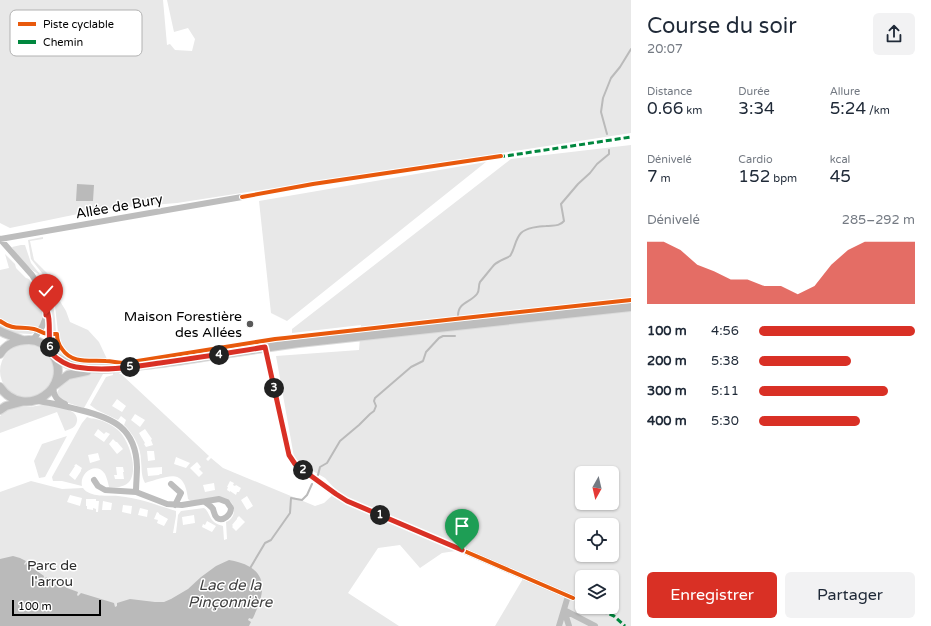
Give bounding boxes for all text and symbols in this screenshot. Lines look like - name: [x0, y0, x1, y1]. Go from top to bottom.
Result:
- legend: [10, 10, 142, 56]
- text: Course du soir: [647, 13, 797, 39]
- button: share: [873, 13, 915, 55]
- text: Piste cyclable: [43, 18, 114, 31]
- text: Chemin: [43, 36, 83, 49]
- text: 20:07: [647, 41, 683, 57]
- text: Distance: [647, 85, 692, 98]
- text: Durée: [738, 85, 770, 98]
- text: Allure: [830, 85, 860, 98]
- text: 0.66: [647, 98, 683, 119]
- text: 3:34: [738, 98, 775, 119]
- text: 5:24: [830, 98, 866, 119]
- text: km: [683, 104, 702, 117]
- text: /km: [866, 104, 890, 117]
- text: Dénivelé: [647, 153, 692, 166]
- text: Cardio: [738, 153, 773, 166]
- text: kcal: [830, 153, 850, 166]
- text: 7: [647, 166, 658, 187]
- text: 152: [738, 166, 770, 187]
- text: 45: [830, 166, 851, 187]
- text: m: [658, 172, 671, 185]
- text: bpm: [770, 172, 797, 185]
- street label: Allée de Bury: [74, 190, 164, 223]
- text: Dénivelé: [647, 212, 700, 228]
- text: 285–292 m: [842, 212, 915, 228]
- pin: [29, 274, 63, 315]
- icon: check: [35, 280, 57, 302]
- place label: Maison Forestière des Allées: [124, 308, 242, 341]
- marker: Maison Forestière des Allées: [245, 319, 255, 329]
- text: 100 m: [647, 323, 687, 339]
- text: 4:56: [711, 323, 739, 339]
- pin: 6: [40, 337, 60, 357]
- text: 6: [47, 340, 53, 353]
- pin: 4: [209, 345, 229, 365]
- text: 4: [216, 348, 222, 361]
- text: 200 m: [647, 353, 687, 369]
- text: 5:38: [711, 353, 739, 369]
- pin: 5: [120, 357, 140, 377]
- text: 5: [127, 360, 133, 373]
- pin: 3: [264, 378, 284, 398]
- text: 3: [271, 381, 277, 394]
- text: 300 m: [647, 383, 687, 399]
- text: 5:11: [711, 383, 739, 399]
- text: 400 m: [647, 413, 687, 429]
- text: 5:30: [711, 413, 739, 429]
- pin: 2: [293, 460, 313, 480]
- text: 2: [300, 463, 306, 476]
- north arrow: [575, 466, 619, 510]
- map controls: [575, 466, 619, 614]
- pin: 1: [370, 505, 390, 525]
- text: 1: [377, 508, 383, 521]
- pin: [445, 509, 479, 550]
- icon: arrive: [451, 515, 473, 537]
- button: locate: [575, 518, 619, 562]
- park label: Parc de l'arrou: [27, 557, 77, 590]
- button: layers: [575, 570, 619, 614]
- button: Enregistrer: [647, 572, 777, 618]
- button: Partager: [785, 572, 915, 618]
- water label: Lac de la Pinçonnière: [188, 576, 274, 611]
- scale bar: [12, 598, 101, 617]
- text: 100 m: [18, 600, 52, 613]

